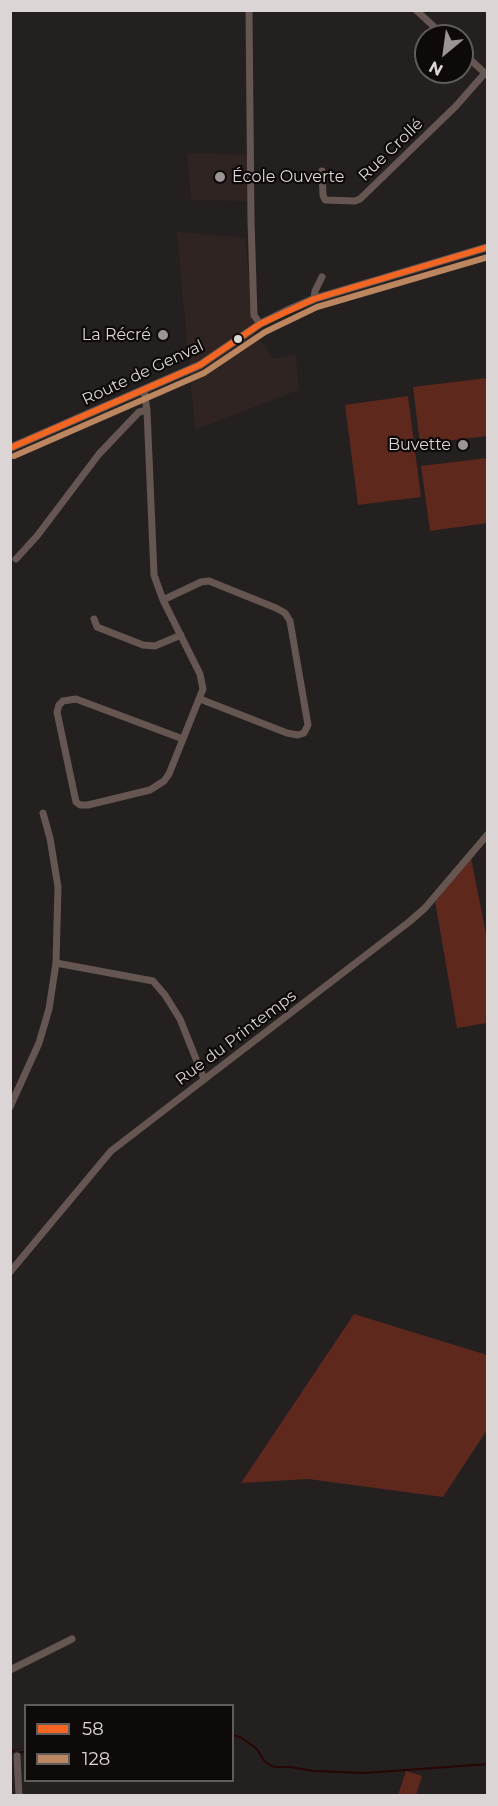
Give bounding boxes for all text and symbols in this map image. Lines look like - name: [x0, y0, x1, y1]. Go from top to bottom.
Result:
- north arrow: [414, 24, 474, 84]
- text: N: [426, 57, 446, 80]
- street label: Rue Crollé: [355, 115, 427, 185]
- place label: École Ouverte: [232, 167, 344, 187]
- marker: École Ouverte: [213, 170, 227, 184]
- place label: La Récré: [82, 325, 151, 345]
- marker: La Récré: [156, 328, 170, 342]
- unlabelled marker: [232, 333, 244, 345]
- street label: Route de Genval: [79, 336, 207, 410]
- place label: Buvette: [388, 435, 451, 455]
- marker: Buvette: [456, 438, 470, 452]
- street label: Rue du Printemps: [172, 986, 300, 1090]
- legend: [24, 1704, 234, 1782]
- text: 58: [82, 1718, 104, 1740]
- text: 128: [82, 1748, 110, 1770]

